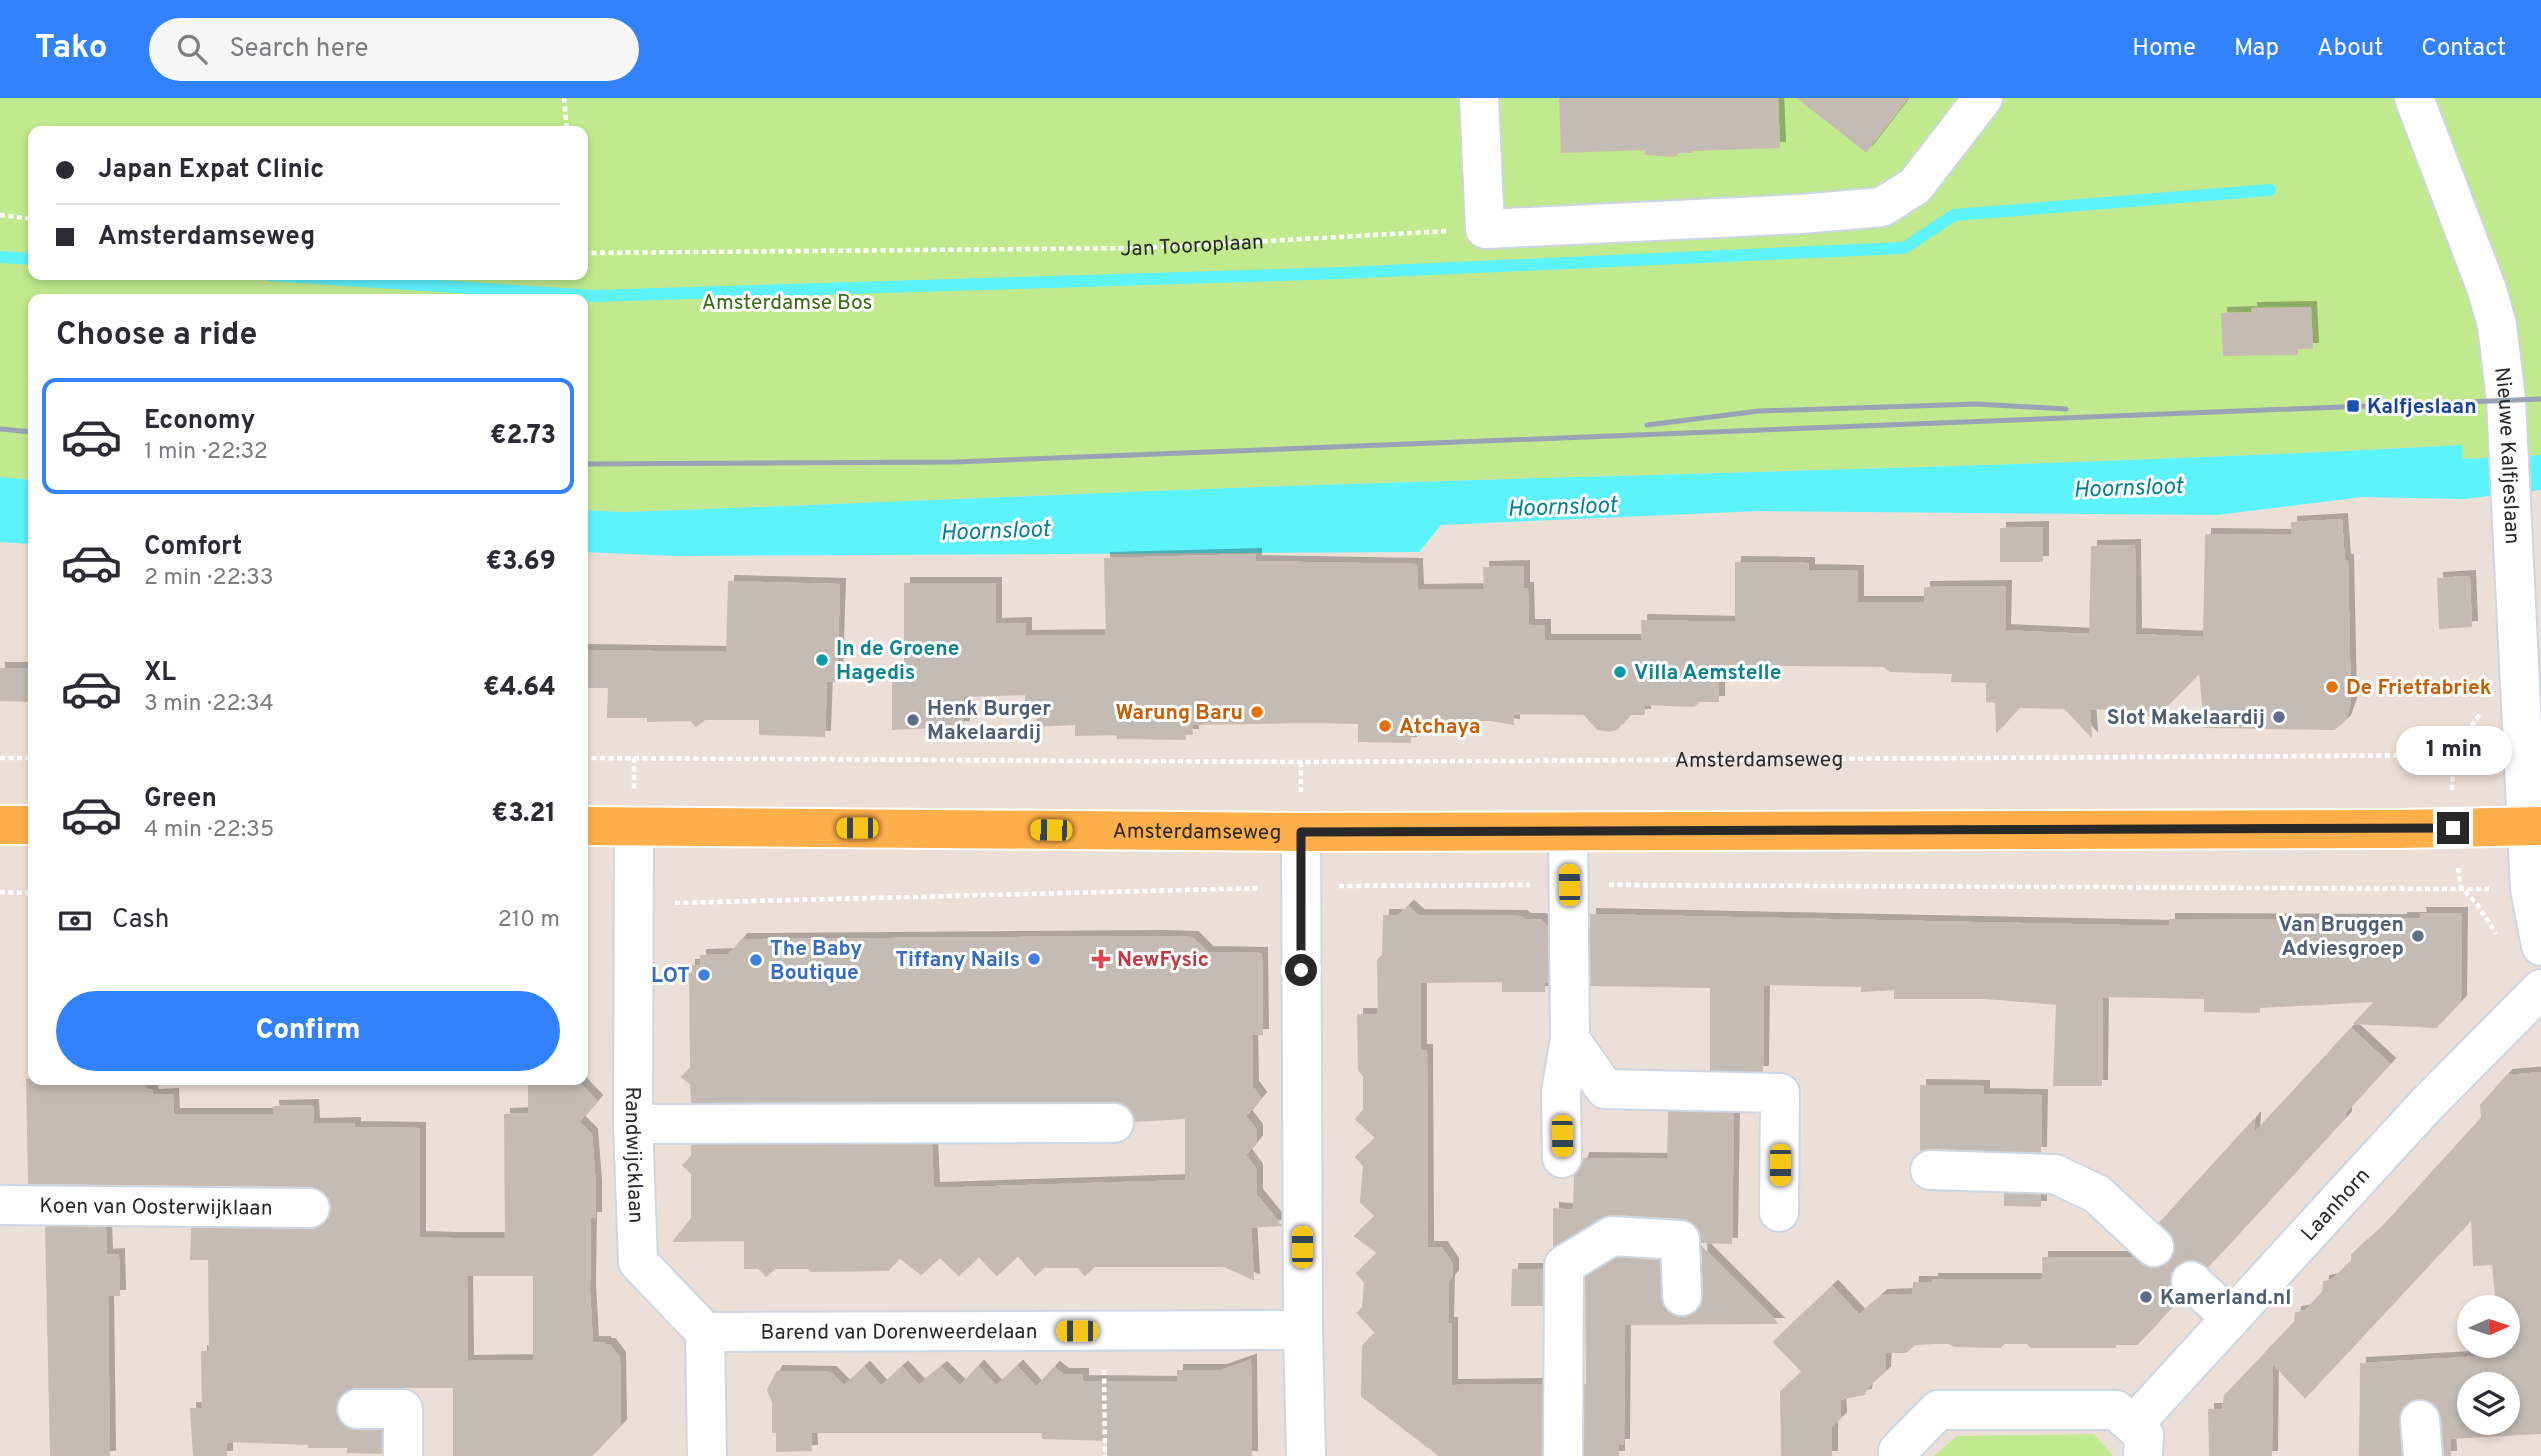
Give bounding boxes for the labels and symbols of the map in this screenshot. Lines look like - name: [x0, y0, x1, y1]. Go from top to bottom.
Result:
- street label: Jan Tooroplaan: [1120, 229, 1265, 263]
- park label: Amsterdamse Bos: [702, 290, 872, 317]
- street label: Nieuwe Kalfjeslaan: [2487, 366, 2525, 545]
- place label: Kalfjeslaan: [2367, 394, 2477, 421]
- marker: Kalfjeslaan: [2345, 398, 2361, 414]
- water label: Hoornsloot: [2073, 473, 2185, 506]
- water label: Hoornsloot: [1507, 492, 1619, 525]
- water label: Hoornsloot: [940, 516, 1052, 549]
- place label: In de Groene Hagedis: [836, 636, 959, 687]
- marker: In de Groene Hagedis: [814, 652, 830, 668]
- place label: Villa Aemstelle: [1634, 660, 1781, 687]
- marker: Villa Aemstelle: [1612, 664, 1628, 680]
- place label: De Frietfabriek: [2346, 675, 2492, 702]
- marker: De Frietfabriek: [2324, 679, 2340, 695]
- place label: Henk Burger Makelaardij: [927, 696, 1051, 747]
- place label: Warung Baru: [1115, 700, 1243, 727]
- marker: Warung Baru: [1249, 704, 1265, 720]
- place label: Slot Makelaardij: [2107, 705, 2265, 732]
- marker: Slot Makelaardij: [2271, 709, 2287, 725]
- marker: Henk Burger Makelaardij: [905, 712, 921, 728]
- place label: Atchaya: [1399, 714, 1480, 741]
- marker: Atchaya: [1377, 718, 1393, 734]
- callout: 1 min: [2395, 726, 2511, 776]
- street label: Amsterdamseweg: [1675, 747, 1843, 775]
- route end: [2437, 812, 2469, 844]
- car: [837, 818, 879, 839]
- street label: Amsterdamseweg: [1113, 818, 1281, 847]
- car: [1030, 819, 1073, 841]
- car: [1559, 864, 1580, 906]
- place label: Van Bruggen Adviesgroep: [2278, 912, 2404, 963]
- marker: Van Bruggen Adviesgroep: [2410, 928, 2426, 944]
- place label: The Baby Boutique: [770, 936, 862, 987]
- place label: Tiffany Nails: [895, 947, 1020, 974]
- place label: NewFysic: [1117, 947, 1209, 974]
- marker: NewFysic: [1091, 949, 1111, 969]
- marker: Tiffany Nails: [1026, 951, 1042, 967]
- marker: The Baby Boutique: [748, 952, 764, 968]
- route start: [1285, 954, 1317, 986]
- place label: LOT: [651, 963, 690, 990]
- marker: LOT: [696, 967, 712, 983]
- street label: Randwijcklaan: [618, 1087, 649, 1224]
- car: [1552, 1115, 1573, 1157]
- car: [1770, 1144, 1791, 1186]
- street label: Laanhorn: [2296, 1163, 2377, 1247]
- street label: Koen van Oosterwijklaan: [39, 1193, 273, 1223]
- car: [1292, 1226, 1313, 1268]
- place label: Kamerland.nl: [2160, 1285, 2291, 1312]
- marker: Kamerland.nl: [2138, 1289, 2154, 1305]
- north arrow: [2457, 1295, 2520, 1358]
- street label: Barend van Dorenweerdelaan: [760, 1319, 1038, 1347]
- car: [1057, 1321, 1099, 1342]

